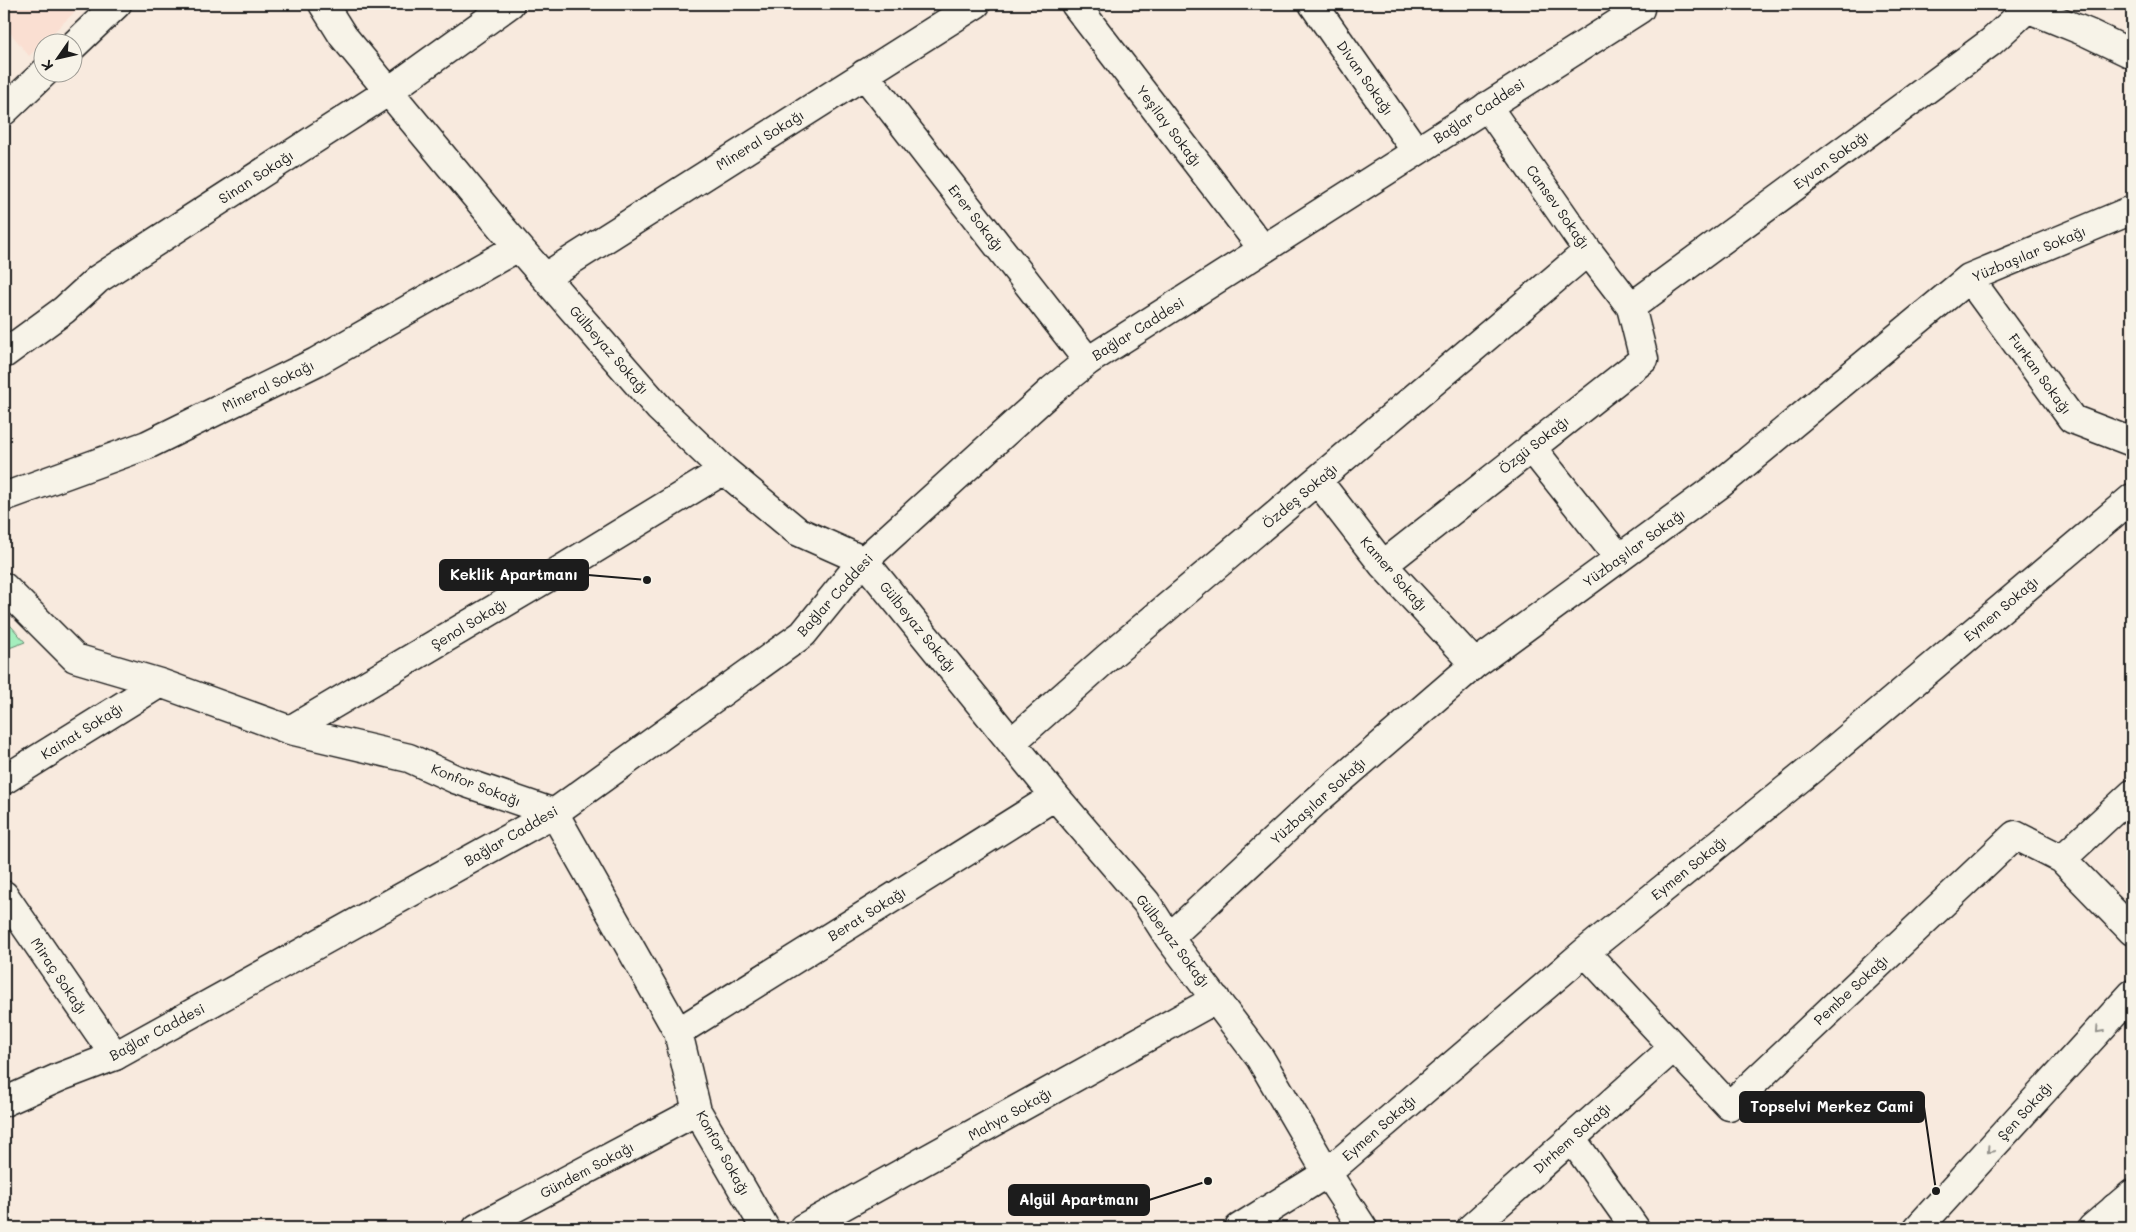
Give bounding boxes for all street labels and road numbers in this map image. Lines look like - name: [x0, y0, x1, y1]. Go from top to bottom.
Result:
- street label: Divan Sokağı: [1333, 37, 1398, 119]
- street label: Bağlar Caddesi: [1429, 74, 1528, 147]
- street label: Yeşilay Sokağı: [1132, 81, 1206, 170]
- street label: Mineral Sokağı: [712, 105, 807, 174]
- street label: Eyvan Sokağı: [1789, 126, 1872, 193]
- street label: Sinan Sokağı: [215, 145, 297, 208]
- street label: Cansev Sokağı: [1522, 161, 1594, 253]
- street label: Erer Sokağı: [944, 180, 1009, 255]
- street label: Yüzbaşılar Sokağı: [1969, 221, 2089, 286]
- street label: Bağlar Caddesi: [1088, 293, 1188, 365]
- street label: Gülbeyaz Sokağı: [565, 301, 653, 398]
- street label: Furkan Sokağı: [2005, 329, 2076, 418]
- street label: Mineral Sokağı: [218, 355, 317, 416]
- street label: Özgü Sokağı: [1495, 411, 1573, 478]
- street label: Özdeş Sokağı: [1258, 459, 1341, 533]
- street label: Yüzbaşılar Sokağı: [1579, 504, 1689, 591]
- street label: Kamer Sokağı: [1357, 532, 1432, 615]
- street label: Bağlar Caddesi: [792, 549, 877, 640]
- street label: Eymen Sokağı: [1959, 572, 2042, 646]
- street label: Gülbeyaz Sokağı: [876, 577, 961, 676]
- street label: Şenol Sokağı: [427, 593, 510, 654]
- street label: Kainat Sokağı: [37, 698, 126, 763]
- street label: Yüzbaşılar Sokağı: [1266, 753, 1369, 849]
- street label: Konfor Sokağı: [429, 759, 524, 810]
- street label: Bağlar Caddesi: [460, 801, 561, 870]
- street label: Eymen Sokağı: [1647, 831, 1731, 904]
- street label: Berat Sokağı: [824, 882, 909, 945]
- street label: Gülbeyaz Sokağı: [1132, 890, 1215, 991]
- street label: Miraç Sokağı: [27, 934, 92, 1018]
- street label: Pembe Sokağı: [1809, 950, 1892, 1029]
- street label: Bağlar Caddesi: [106, 998, 208, 1065]
- street label: Şen Sokağı: [1993, 1077, 2056, 1144]
- street label: Mahya Sokağı: [964, 1083, 1055, 1144]
- street label: Eymen Sokağı: [1338, 1090, 1420, 1165]
- street label: Dirhem Sokağı: [1529, 1098, 1614, 1177]
- street label: Konfor Sokağı: [692, 1107, 755, 1199]
- street label: Gündem Sokağı: [536, 1137, 637, 1202]

